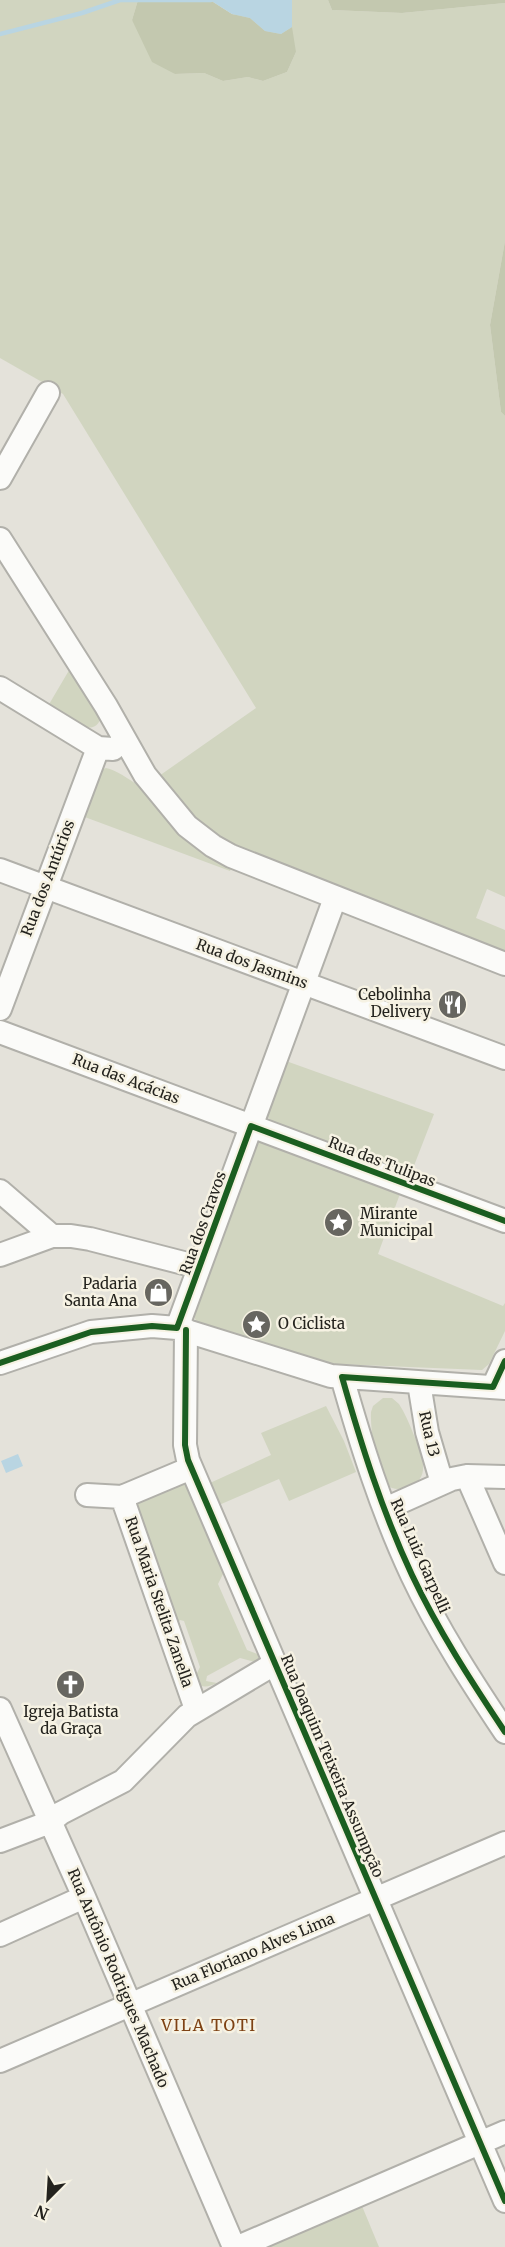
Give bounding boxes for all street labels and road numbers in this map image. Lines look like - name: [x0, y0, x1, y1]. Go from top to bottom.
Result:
- street label: Rua dos Antúrios: [17, 817, 78, 939]
- street label: Rua dos Jasmins: [194, 934, 311, 993]
- street label: Rua das Acácias: [70, 1049, 182, 1108]
- street label: Rua das Tulipas: [326, 1132, 438, 1191]
- street label: Rua dos Cravos: [175, 1169, 230, 1277]
- street label: Rua 13: [415, 1409, 444, 1459]
- street label: Rua Luiz Garpelli: [387, 1495, 454, 1616]
- street label: Rua Maria Stelita Zanella: [121, 1514, 198, 1690]
- street label: Rua Joaquim Teixeira Assumpção: [277, 1651, 388, 1880]
- street label: Rua Antônio Rodrigues Machado: [64, 1865, 173, 2091]
- street label: Rua Floriano Alves Lima: [169, 1909, 337, 1994]

